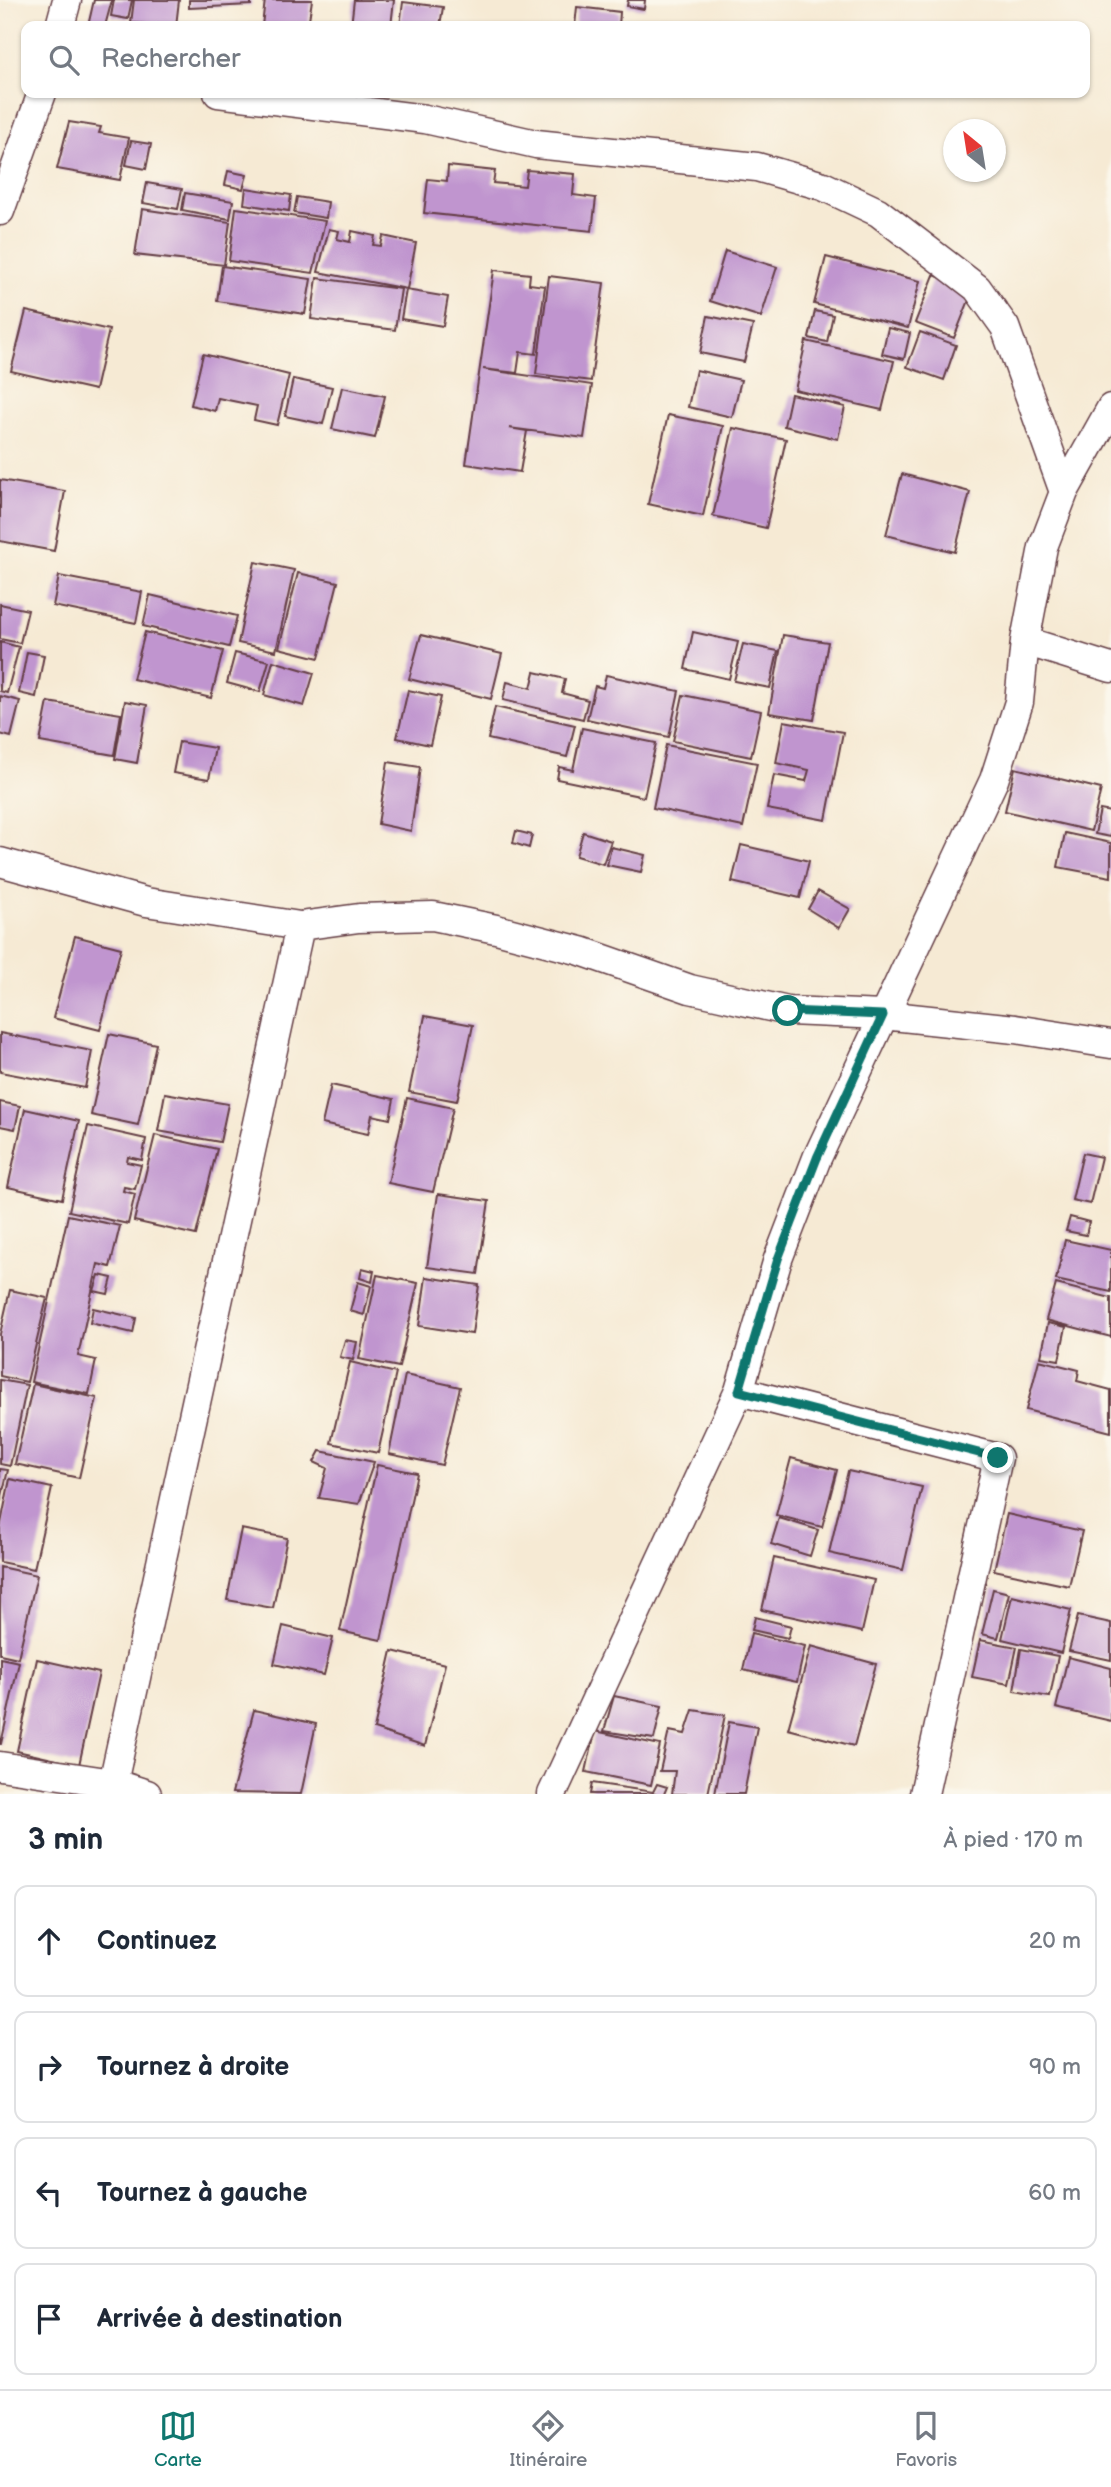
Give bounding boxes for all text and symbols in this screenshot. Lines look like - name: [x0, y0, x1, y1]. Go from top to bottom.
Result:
- search box: [21, 21, 1090, 98]
- icon: search: [45, 41, 83, 79]
- text: Rechercher: [101, 44, 240, 75]
- north arrow: [943, 119, 1006, 182]
- route start: [772, 995, 803, 1026]
- route end: [982, 1442, 1013, 1473]
- text: 3 min: [28, 1822, 103, 1858]
- text: À pied · 170 m: [943, 1826, 1083, 1854]
- icon: ahead: [30, 1922, 68, 1960]
- text: Continuez: [97, 1926, 217, 1957]
- text: 20 m: [1029, 1927, 1081, 1955]
- icon: right: [30, 2048, 68, 2086]
- text: Tournez à droite: [97, 2052, 289, 2083]
- text: 90 m: [1029, 2053, 1081, 2081]
- icon: left: [30, 2174, 68, 2212]
- text: Tournez à gauche: [97, 2178, 308, 2209]
- text: 60 m: [1028, 2179, 1081, 2207]
- icon: arrive: [30, 2300, 68, 2338]
- text: Arrivée à destination: [97, 2304, 343, 2335]
- tab: Carte: [154, 2407, 202, 2472]
- tab: Itinéraire: [510, 2407, 587, 2472]
- tab: Favoris: [895, 2407, 957, 2472]

